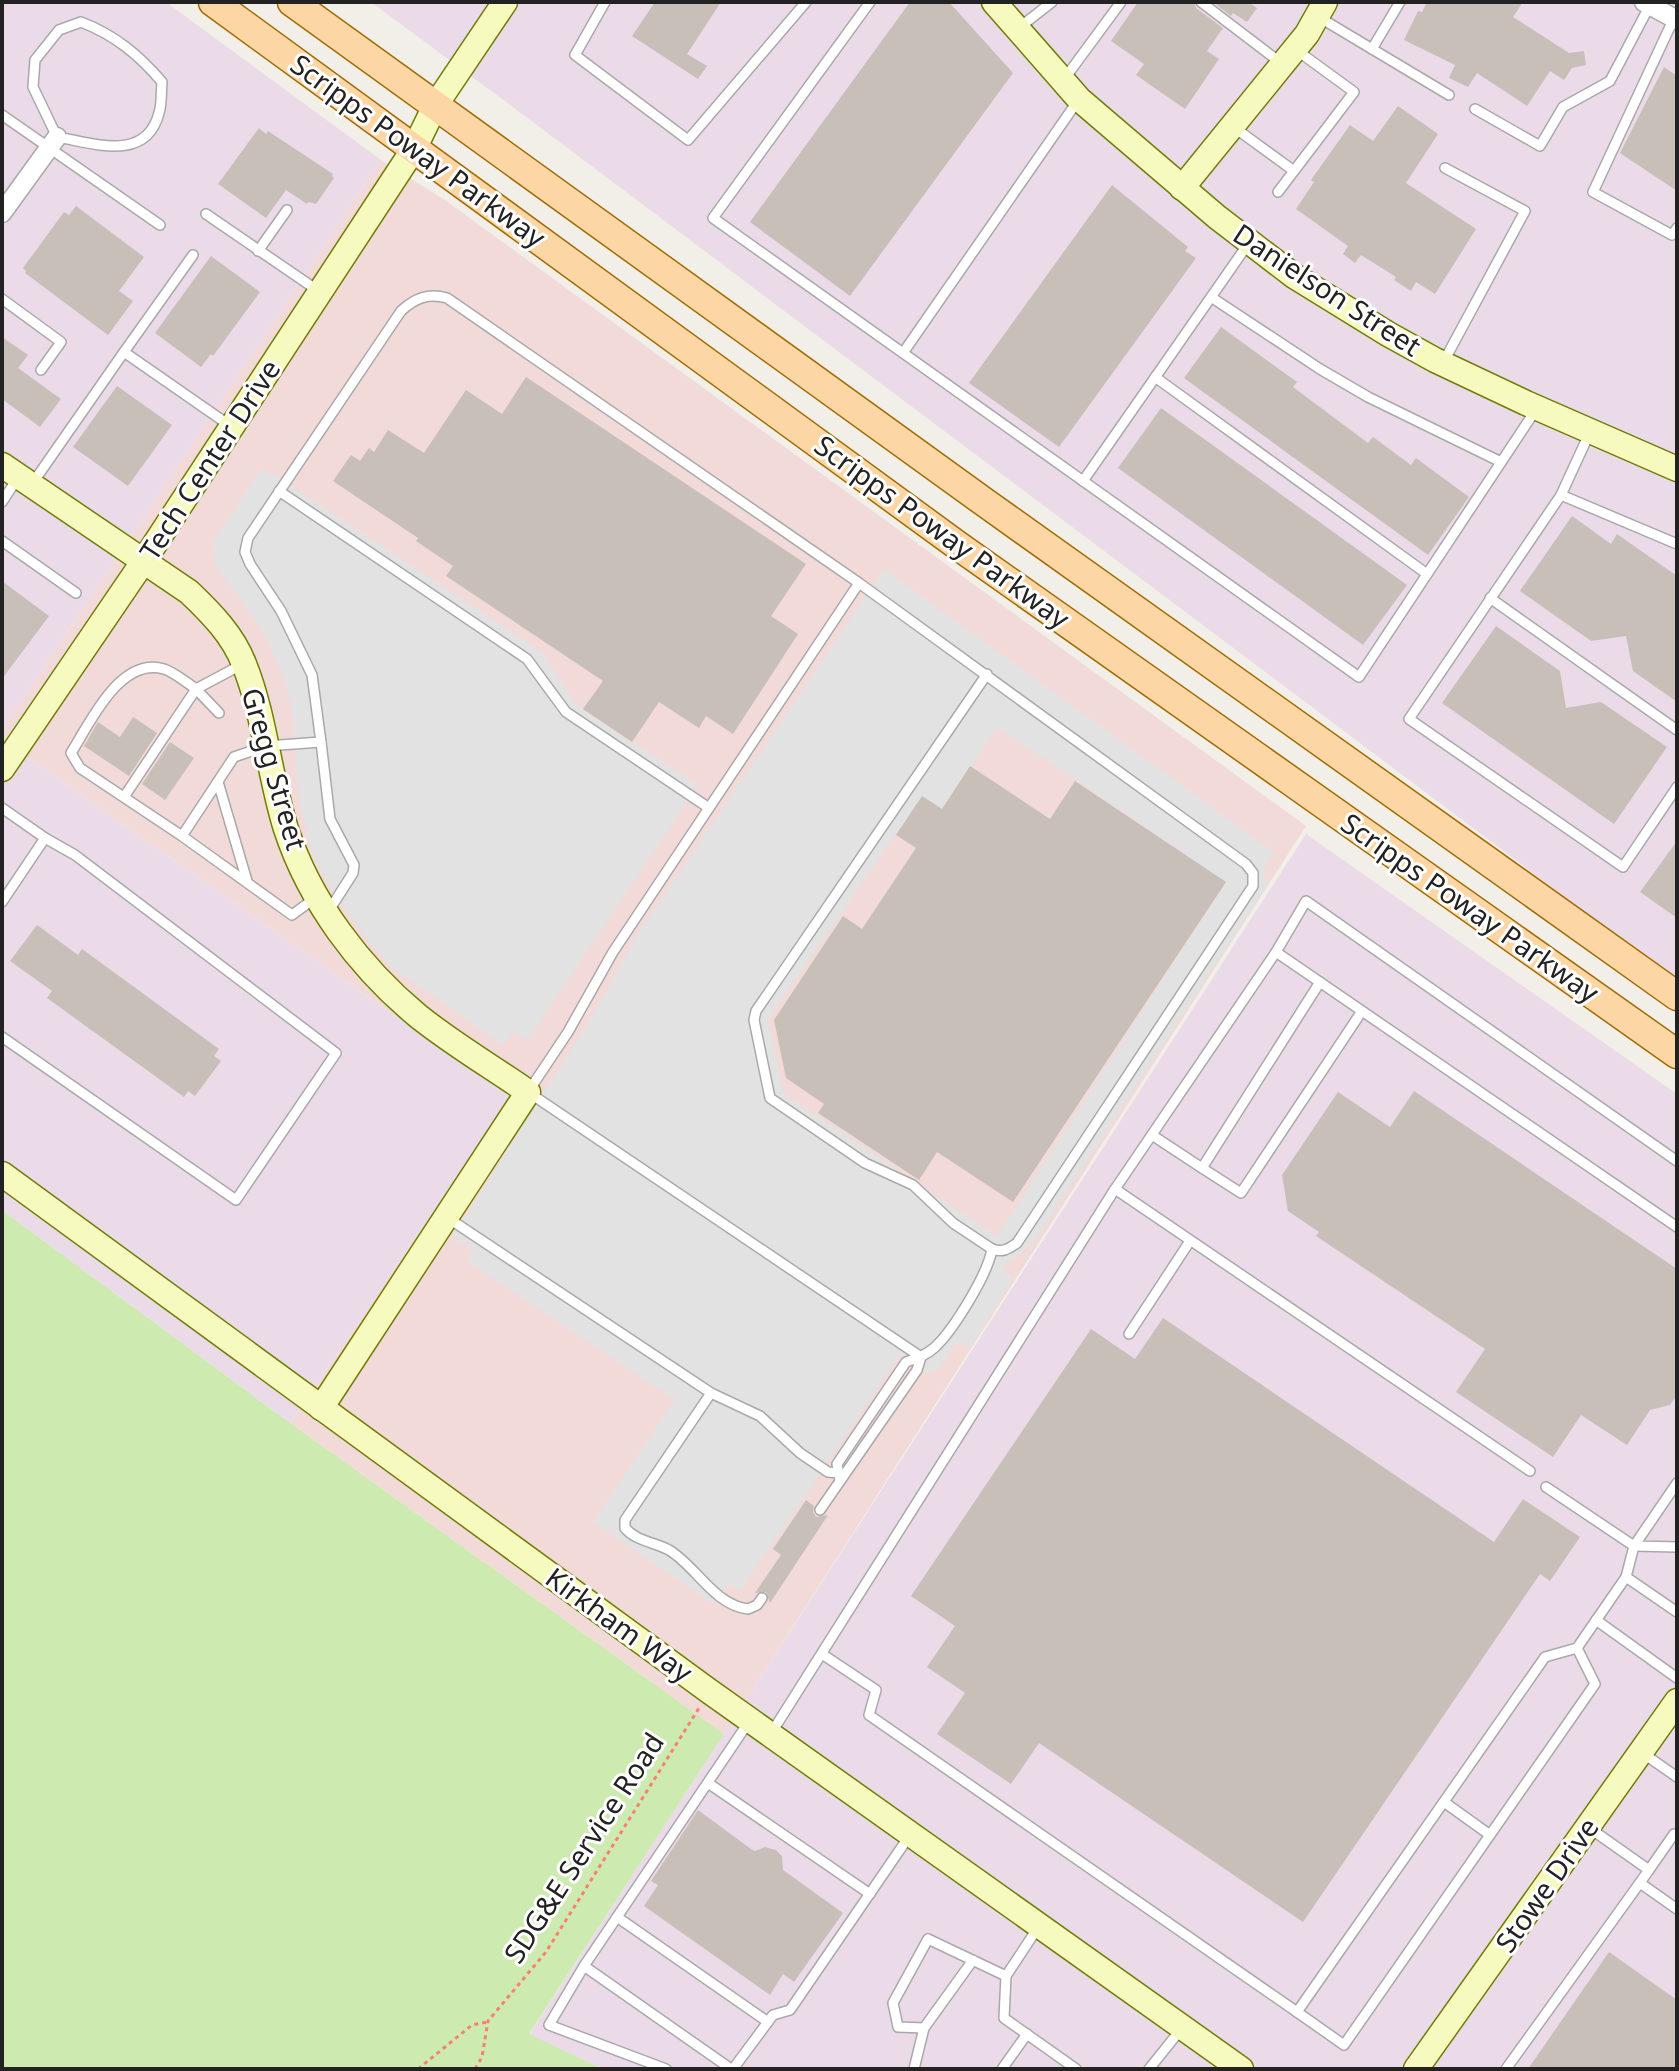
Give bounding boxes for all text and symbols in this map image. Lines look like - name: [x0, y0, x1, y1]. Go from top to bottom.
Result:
- street label: Scripps Poway Parkway: [283, 45, 554, 256]
- street label: Danielson Street: [1226, 214, 1429, 364]
- street label: Tech Center Drive: [130, 352, 288, 567]
- street label: Scripps Poway Parkway: [807, 426, 1078, 637]
- street label: Gregg Street: [234, 683, 316, 854]
- street label: Scripps Poway Parkway: [1334, 804, 1608, 1011]
- street label: Kirkham Way: [538, 1558, 701, 1691]
- street label: SDG&E Service Road: [494, 1725, 672, 1970]
- street label: Stowe Drive: [1486, 1810, 1607, 1959]

